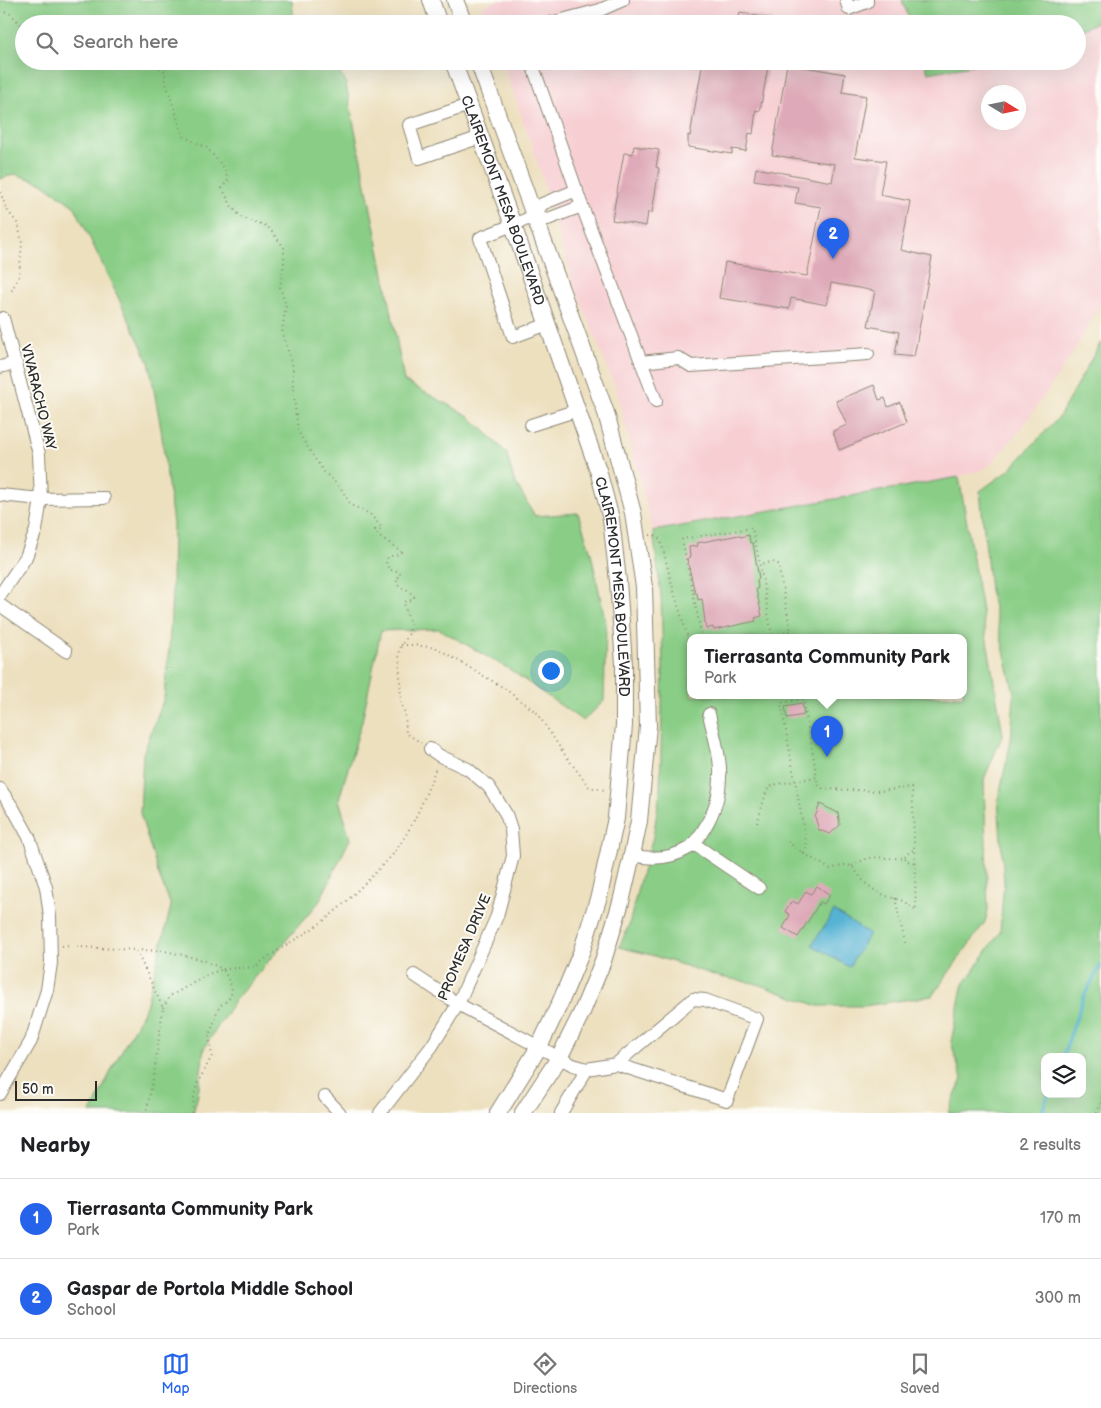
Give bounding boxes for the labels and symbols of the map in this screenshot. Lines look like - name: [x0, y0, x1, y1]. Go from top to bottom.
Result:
- north arrow: [981, 85, 1026, 130]
- street label: CLAIREMONT MESA BOULEVARD: [457, 93, 548, 308]
- pin: 2: [817, 218, 849, 259]
- street label: VIVARACHO WAY: [17, 343, 60, 453]
- street label: CLAIREMONT MESA BOULEVARD: [591, 475, 632, 697]
- your location: [538, 658, 564, 684]
- pin: 1: [811, 716, 843, 757]
- street label: PROMESA DRIVE: [434, 891, 495, 1003]
- scale bar: [15, 1078, 98, 1101]

